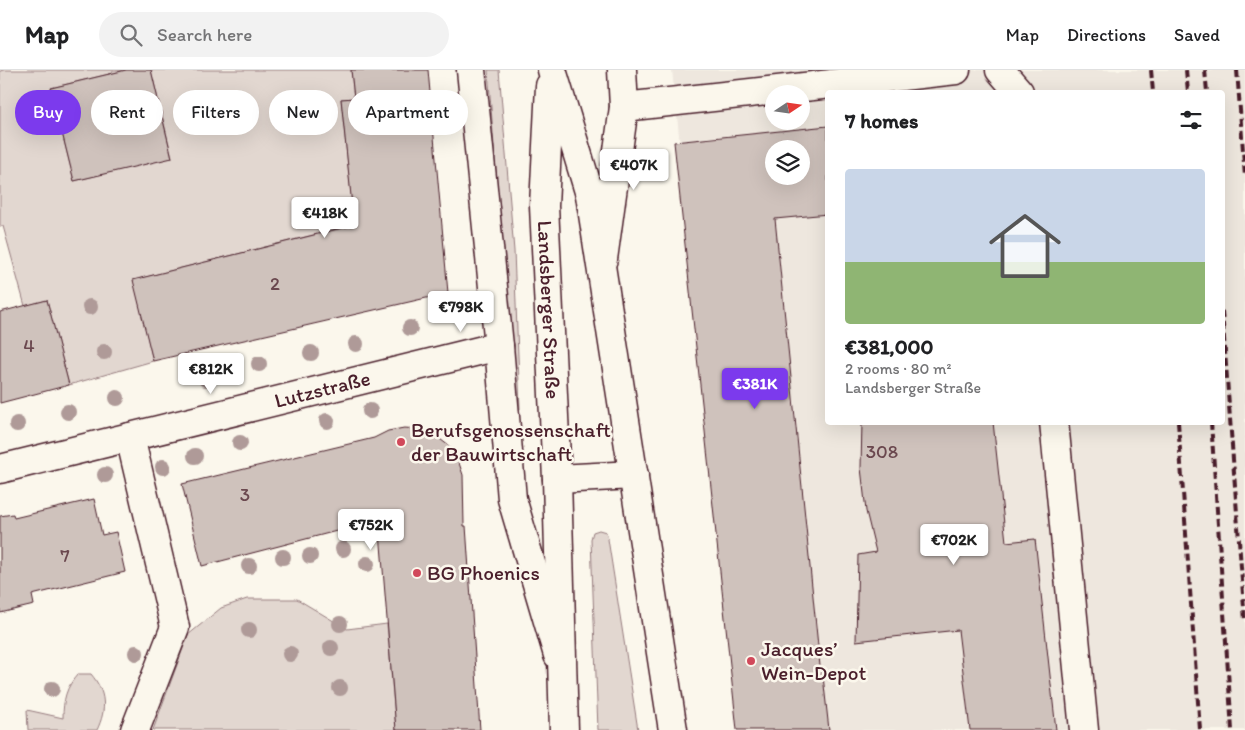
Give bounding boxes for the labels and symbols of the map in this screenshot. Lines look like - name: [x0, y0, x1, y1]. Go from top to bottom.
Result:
- north arrow: [765, 85, 810, 130]
- pin: €407K: [599, 148, 669, 191]
- pin: €418K: [290, 196, 360, 239]
- street label: Landsberger Straße: [533, 220, 566, 400]
- house number: 2: [270, 272, 280, 295]
- pin: €798K: [426, 290, 496, 333]
- house number: 4: [23, 334, 35, 357]
- pin: €812K: [176, 352, 246, 395]
- street label: Lutzstraße: [272, 365, 373, 413]
- pin: €381K: [720, 368, 790, 410]
- place label: Berufsgenossenschaft der Bauwirtschaft: [411, 417, 611, 466]
- marker: Berufsgenossenschaft der Bauwirtschaft: [395, 436, 407, 448]
- house number: 308: [866, 440, 898, 463]
- house number: 3: [240, 483, 250, 506]
- pin: €752K: [336, 508, 406, 551]
- pin: €702K: [919, 524, 989, 566]
- house number: 7: [60, 544, 70, 567]
- place label: BG Phoenics: [427, 560, 540, 585]
- marker: BG Phoenics: [411, 567, 423, 579]
- place label: Jacques’ Wein-Depot: [761, 636, 866, 685]
- marker: Jacques’ Wein-Depot: [745, 655, 757, 667]

